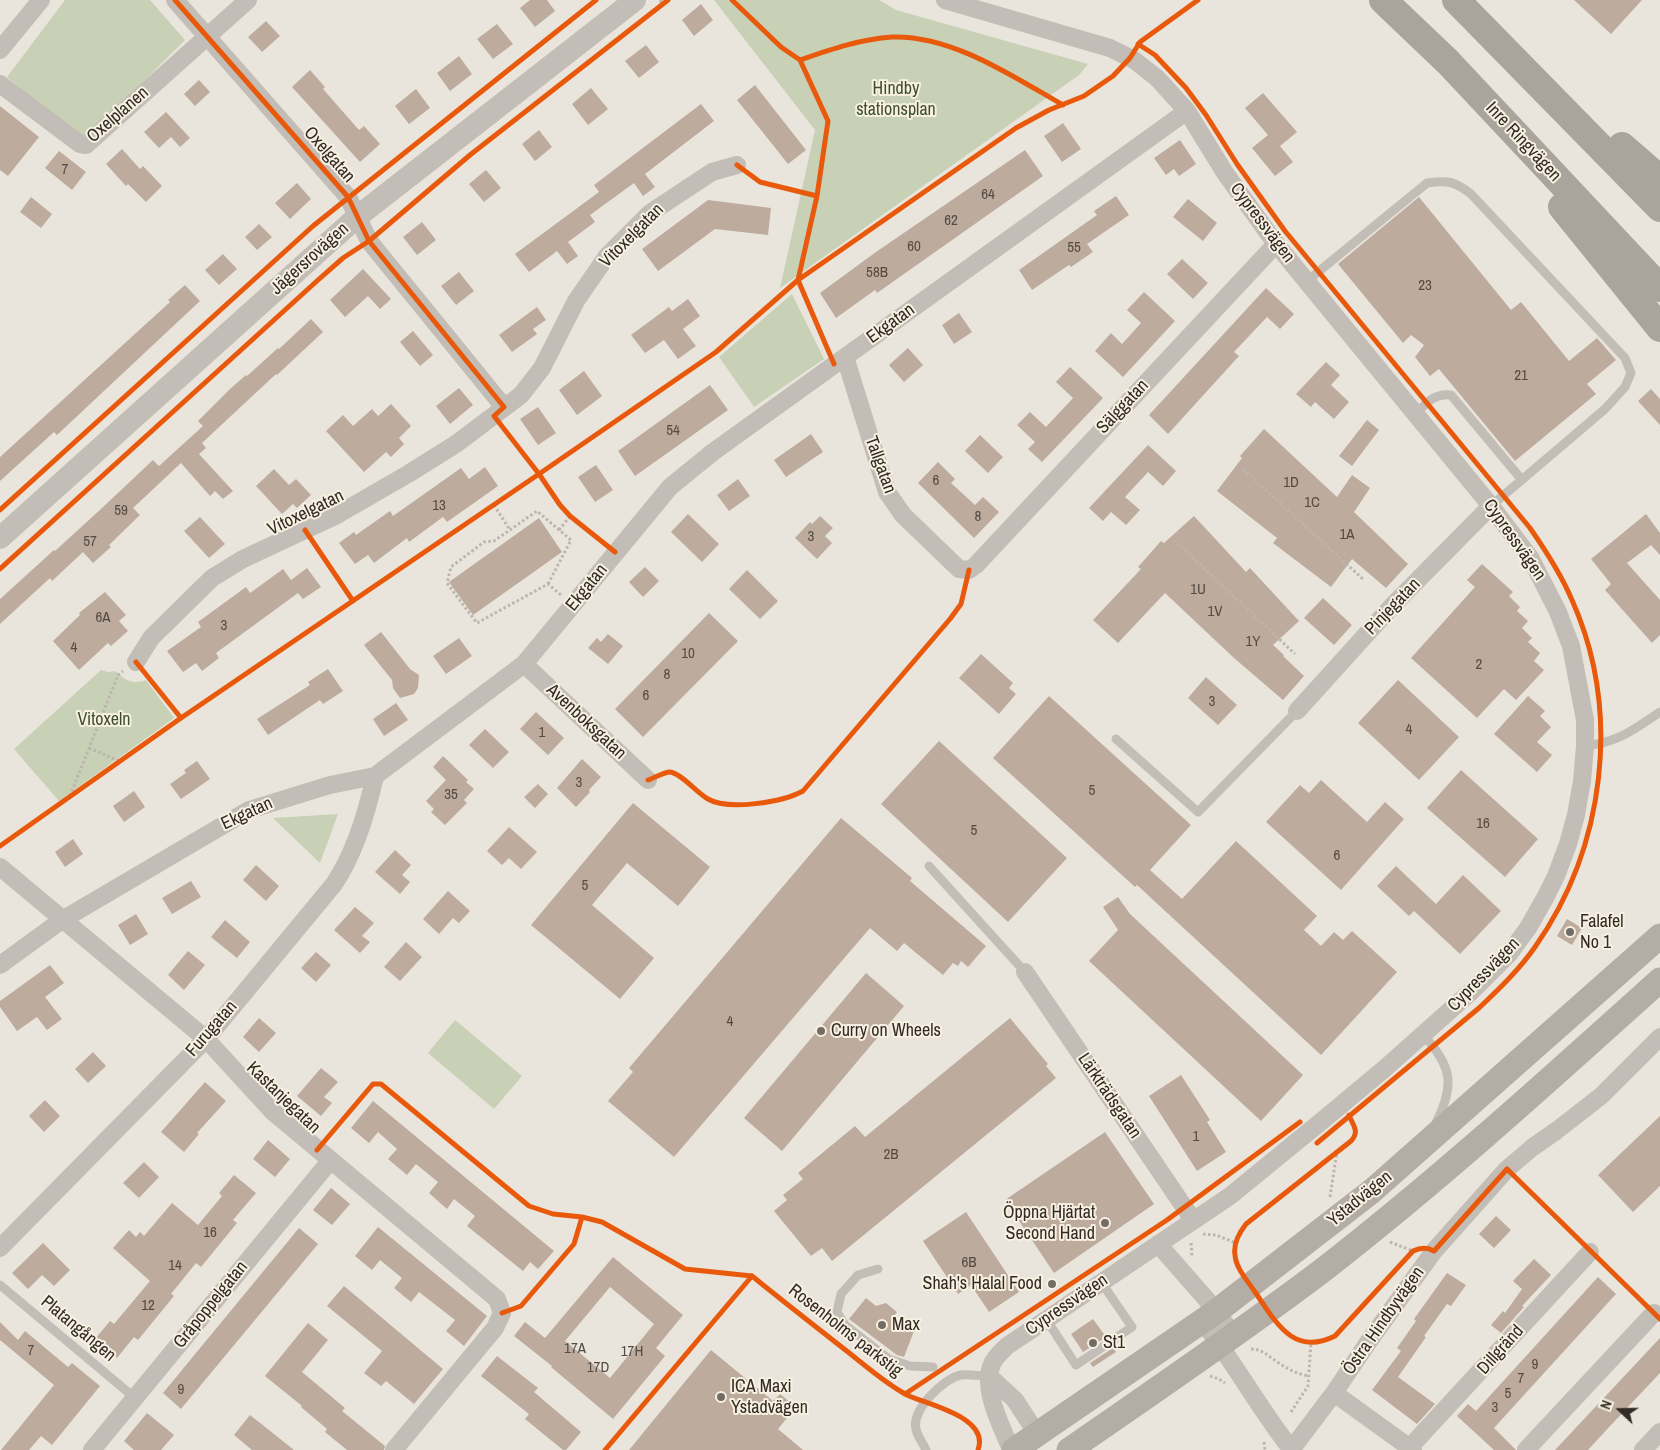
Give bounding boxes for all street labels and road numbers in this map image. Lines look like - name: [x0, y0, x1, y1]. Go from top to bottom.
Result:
- street label: Oxelplanen: [83, 82, 153, 148]
- street label: Inre Ringvägen: [1481, 98, 1565, 186]
- street label: Oxelgatan: [299, 123, 359, 187]
- street label: Cypressvägen: [1225, 179, 1299, 267]
- street label: Vitoxelgatan: [595, 199, 669, 273]
- street label: Jägersrovägen: [266, 218, 354, 300]
- street label: Ekgatan: [863, 299, 919, 349]
- street label: Sälggatan: [1092, 375, 1154, 439]
- street label: Tallgatan: [860, 433, 900, 497]
- street label: Vitoxelgatan: [265, 485, 347, 541]
- street label: Cypressvägen: [1478, 495, 1550, 585]
- street label: Ekgatan: [562, 560, 612, 616]
- street label: Pinjegatan: [1361, 574, 1425, 640]
- street label: Avenboksgatan: [542, 679, 630, 765]
- street label: Ekgatan: [218, 793, 276, 835]
- street label: Cypressvägen: [1443, 934, 1525, 1016]
- street label: Furugatan: [182, 997, 242, 1061]
- street label: Lärkträdsgatan: [1073, 1049, 1145, 1143]
- street label: Kastanjegatan: [242, 1057, 324, 1139]
- street label: Ystadvägen: [1323, 1166, 1397, 1232]
- street label: Gråpoppelgatan: [169, 1257, 253, 1353]
- street label: Östra Hindbyvägen: [1339, 1263, 1429, 1379]
- street label: Cypressvägen: [1022, 1270, 1112, 1340]
- street label: Rosenholms parkstig: [784, 1280, 906, 1382]
- street label: Platangången: [36, 1291, 120, 1367]
- street label: Dillgränd: [1473, 1321, 1529, 1379]

